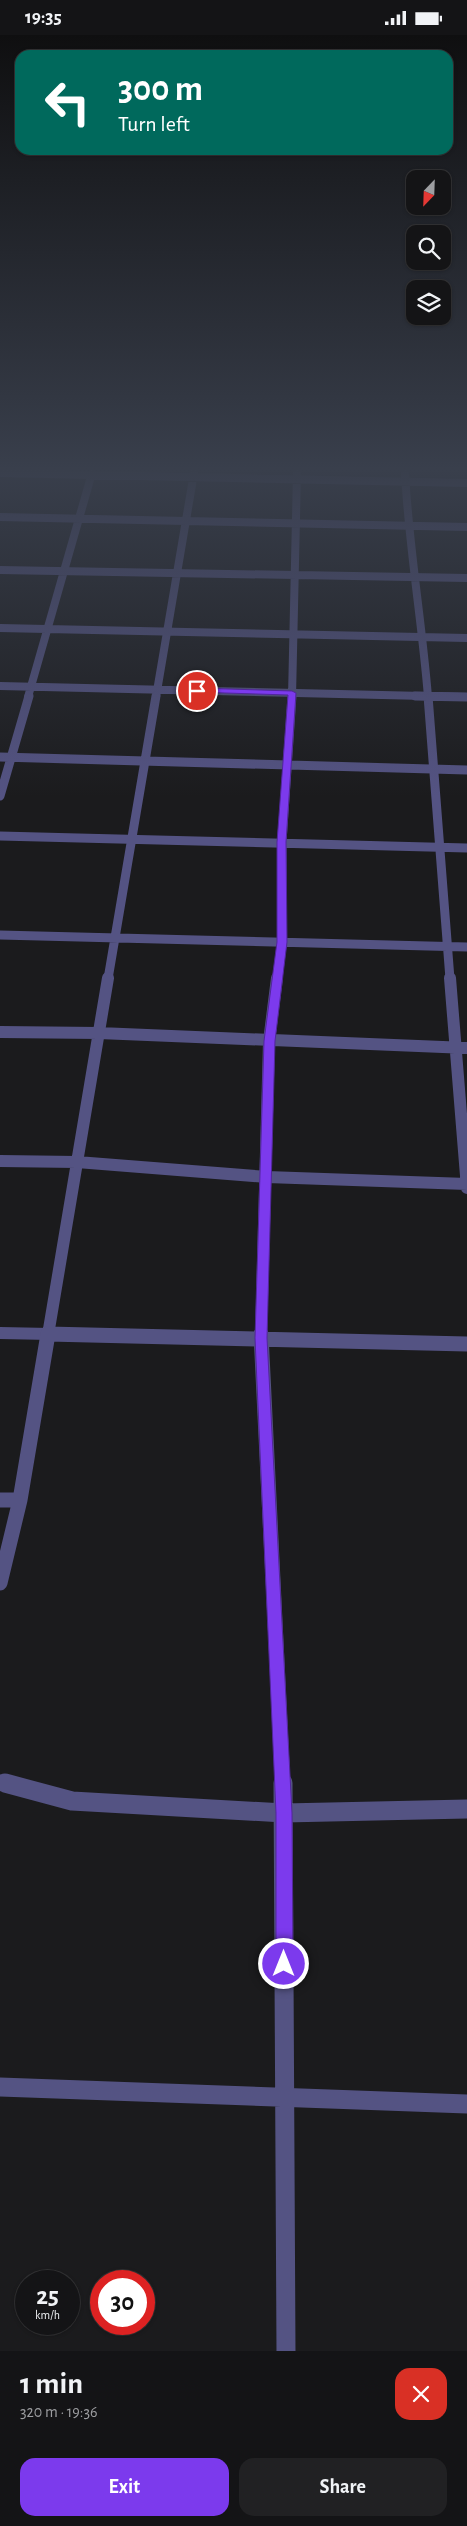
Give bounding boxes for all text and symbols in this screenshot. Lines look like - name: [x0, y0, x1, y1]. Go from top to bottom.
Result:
- text: 19:35: [25, 8, 62, 27]
- icon: left: [35, 70, 100, 135]
- text: 300 m: [118, 72, 203, 107]
- text: Turn left: [118, 113, 190, 135]
- north arrow: [406, 170, 451, 215]
- map controls: [406, 170, 451, 325]
- button: search: [406, 225, 451, 270]
- button: layers: [406, 280, 451, 325]
- pin: [176, 670, 218, 712]
- icon: arrive: [183, 677, 211, 705]
- position arrow: [257, 1937, 309, 1989]
- speed limit sign: 30: [90, 2270, 155, 2335]
- text: 25: [36, 2284, 59, 2309]
- text: km/h: [35, 2309, 60, 2321]
- button: close: [395, 2368, 447, 2420]
- text: 1 min: [20, 2369, 83, 2399]
- text: 320 m · 19:36: [20, 2404, 98, 2420]
- button: Exit: [20, 2458, 229, 2516]
- button: Share: [239, 2458, 447, 2516]

